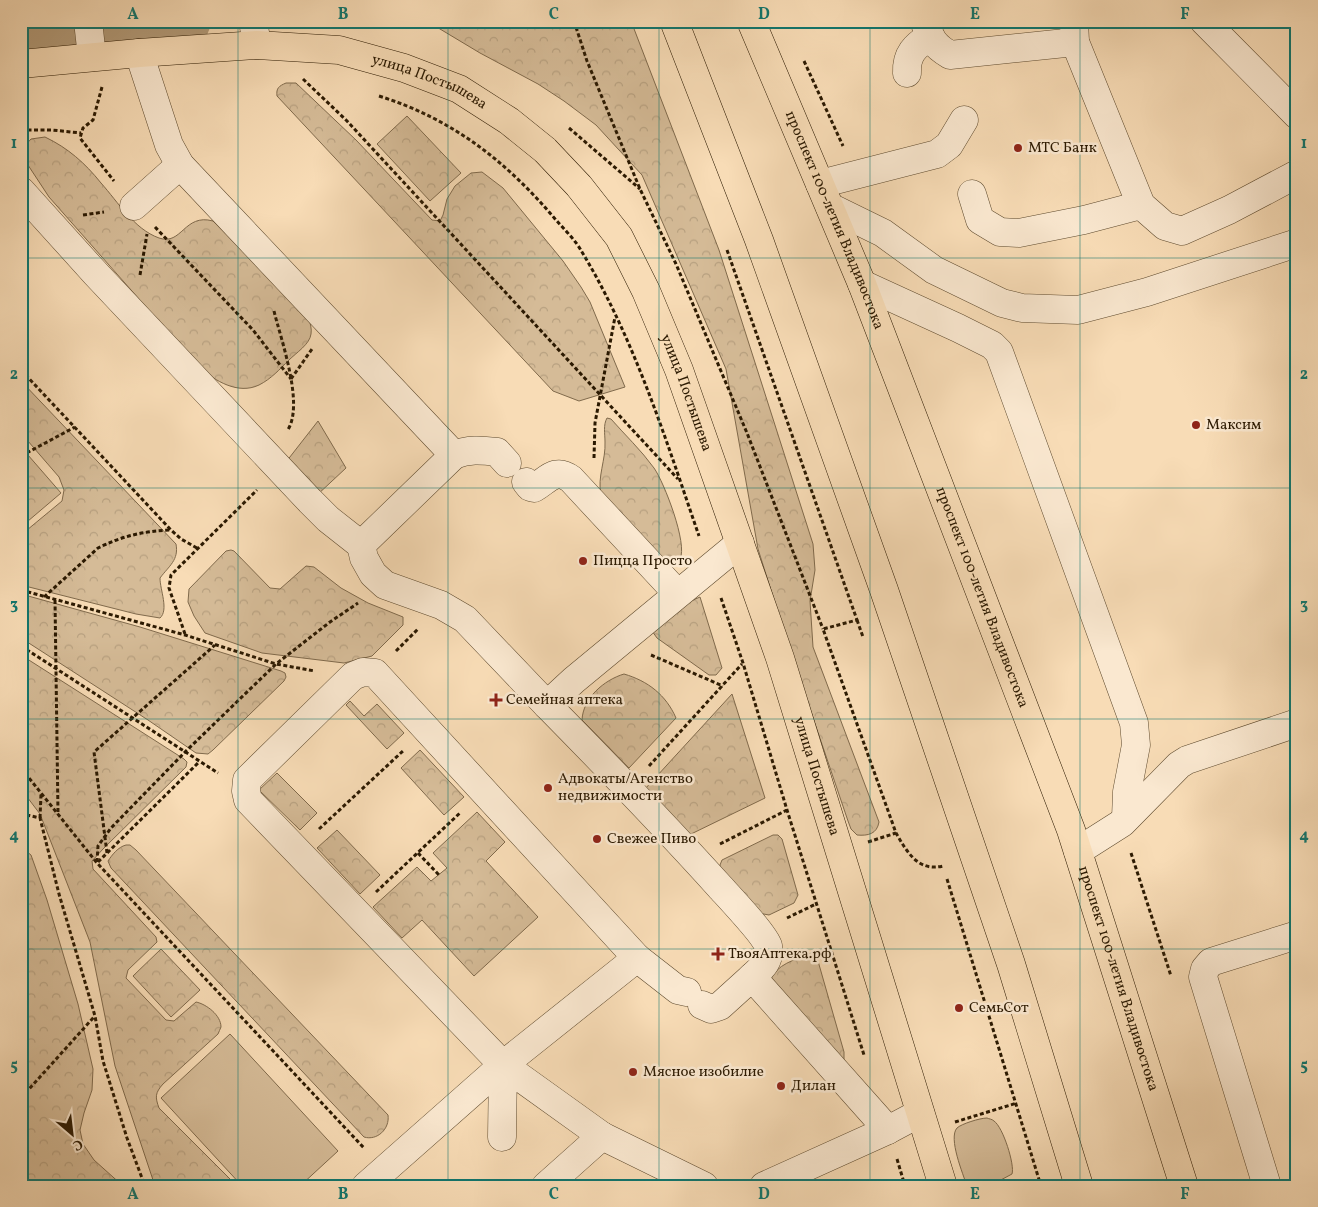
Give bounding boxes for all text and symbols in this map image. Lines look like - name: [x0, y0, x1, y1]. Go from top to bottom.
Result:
- text: A: [127, 4, 139, 26]
- text: B: [338, 4, 349, 26]
- text: C: [549, 4, 559, 26]
- text: D: [758, 4, 770, 26]
- text: E: [970, 4, 980, 26]
- text: F: [1180, 4, 1190, 26]
- street label: улица Постышева: [369, 49, 491, 115]
- street label: проспект 100-летия Владивостока: [780, 108, 889, 333]
- text: 1: [11, 133, 17, 155]
- text: 1: [1301, 133, 1307, 155]
- place label: МТС Банк: [1028, 138, 1097, 159]
- marker: МТС Банк: [1012, 142, 1024, 154]
- street label: улица Постышева: [655, 331, 717, 454]
- text: 2: [10, 364, 18, 386]
- text: 2: [1300, 364, 1308, 386]
- place label: Максим: [1206, 415, 1261, 436]
- marker: Максим: [1190, 419, 1202, 431]
- street label: проспект 100-летия Владивостока: [930, 484, 1034, 711]
- place label: Пицца Просто: [593, 551, 692, 572]
- marker: Пицца Просто: [577, 555, 589, 567]
- text: 3: [10, 594, 18, 616]
- text: 3: [1300, 594, 1308, 616]
- place label: Семейная аптека: [506, 690, 623, 711]
- marker: Семейная аптека: [490, 694, 502, 706]
- street label: улица Постышева: [788, 714, 845, 838]
- place label: Адвокаты/Агенство недвижимости: [558, 769, 693, 807]
- marker: Адвокаты/Агенство недвижимости: [542, 782, 554, 794]
- text: 4: [9, 825, 19, 847]
- text: 4: [1299, 825, 1309, 847]
- place label: Свежее Пиво: [607, 829, 696, 850]
- marker: Свежее Пиво: [591, 833, 603, 845]
- street label: проспект 100-летия Владивостока: [1073, 863, 1164, 1094]
- place label: ТвояАптека.рф: [728, 944, 831, 965]
- marker: ТвояАптека.рф: [712, 948, 724, 960]
- place label: СемьСот: [969, 998, 1029, 1019]
- marker: СемьСот: [953, 1002, 965, 1014]
- text: 5: [10, 1055, 18, 1077]
- text: 5: [1300, 1055, 1308, 1077]
- place label: Мясное изобилие: [643, 1062, 764, 1083]
- marker: Мясное изобилие: [627, 1066, 639, 1078]
- place label: Дилан: [791, 1076, 836, 1097]
- marker: Дилан: [775, 1080, 787, 1092]
- north arrow: [48, 1110, 98, 1160]
- text: С: [69, 1134, 86, 1155]
- text: A: [127, 1184, 139, 1206]
- text: B: [338, 1184, 349, 1206]
- text: C: [549, 1184, 559, 1206]
- text: D: [758, 1184, 770, 1206]
- text: E: [970, 1184, 980, 1206]
- text: F: [1180, 1184, 1190, 1206]

